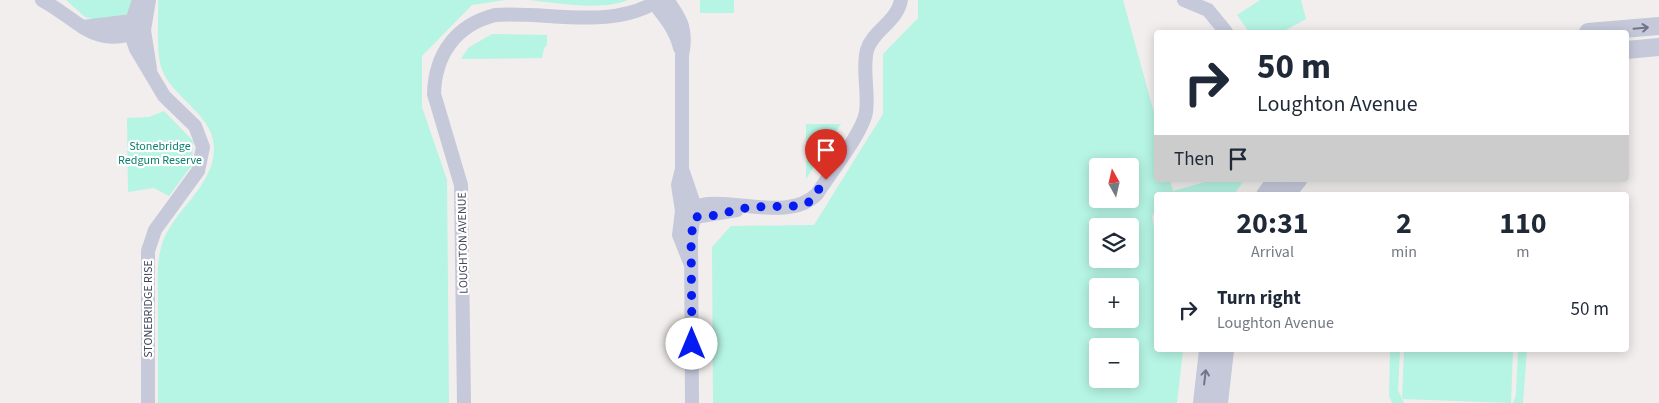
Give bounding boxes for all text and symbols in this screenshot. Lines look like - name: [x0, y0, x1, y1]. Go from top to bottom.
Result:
- one-way arrow: [1632, 23, 1648, 32]
- text: 50 m: [1257, 42, 1331, 92]
- icon: right: [1174, 50, 1239, 115]
- text: Loughton Avenue: [1257, 88, 1418, 120]
- pin: [805, 129, 847, 180]
- icon: arrive: [812, 136, 840, 164]
- park label: Stonebridge Redgum Reserve: [118, 138, 202, 169]
- icon: arrive: [1224, 145, 1252, 173]
- text: Then: [1174, 146, 1214, 173]
- north arrow: [1089, 158, 1139, 208]
- map controls: [1089, 158, 1139, 388]
- street label: LOUGHTON AVENUE: [454, 192, 472, 294]
- text: 20:31: [1236, 202, 1309, 245]
- text: 2: [1396, 202, 1412, 245]
- text: 110: [1499, 202, 1547, 245]
- button: layers: [1089, 218, 1139, 268]
- text: Arrival: [1251, 241, 1294, 263]
- text: min: [1391, 241, 1417, 263]
- text: m: [1516, 241, 1530, 263]
- street label: STONEBRIDGE RISE: [140, 260, 157, 358]
- button: +: [1089, 278, 1139, 328]
- text: Turn right: [1217, 285, 1301, 312]
- icon: right: [1174, 296, 1202, 324]
- text: 50 m: [1571, 296, 1609, 323]
- text: Loughton Avenue: [1217, 312, 1334, 334]
- position arrow: [665, 317, 717, 369]
- button: −: [1089, 338, 1139, 388]
- one-way arrow: [1200, 369, 1210, 385]

